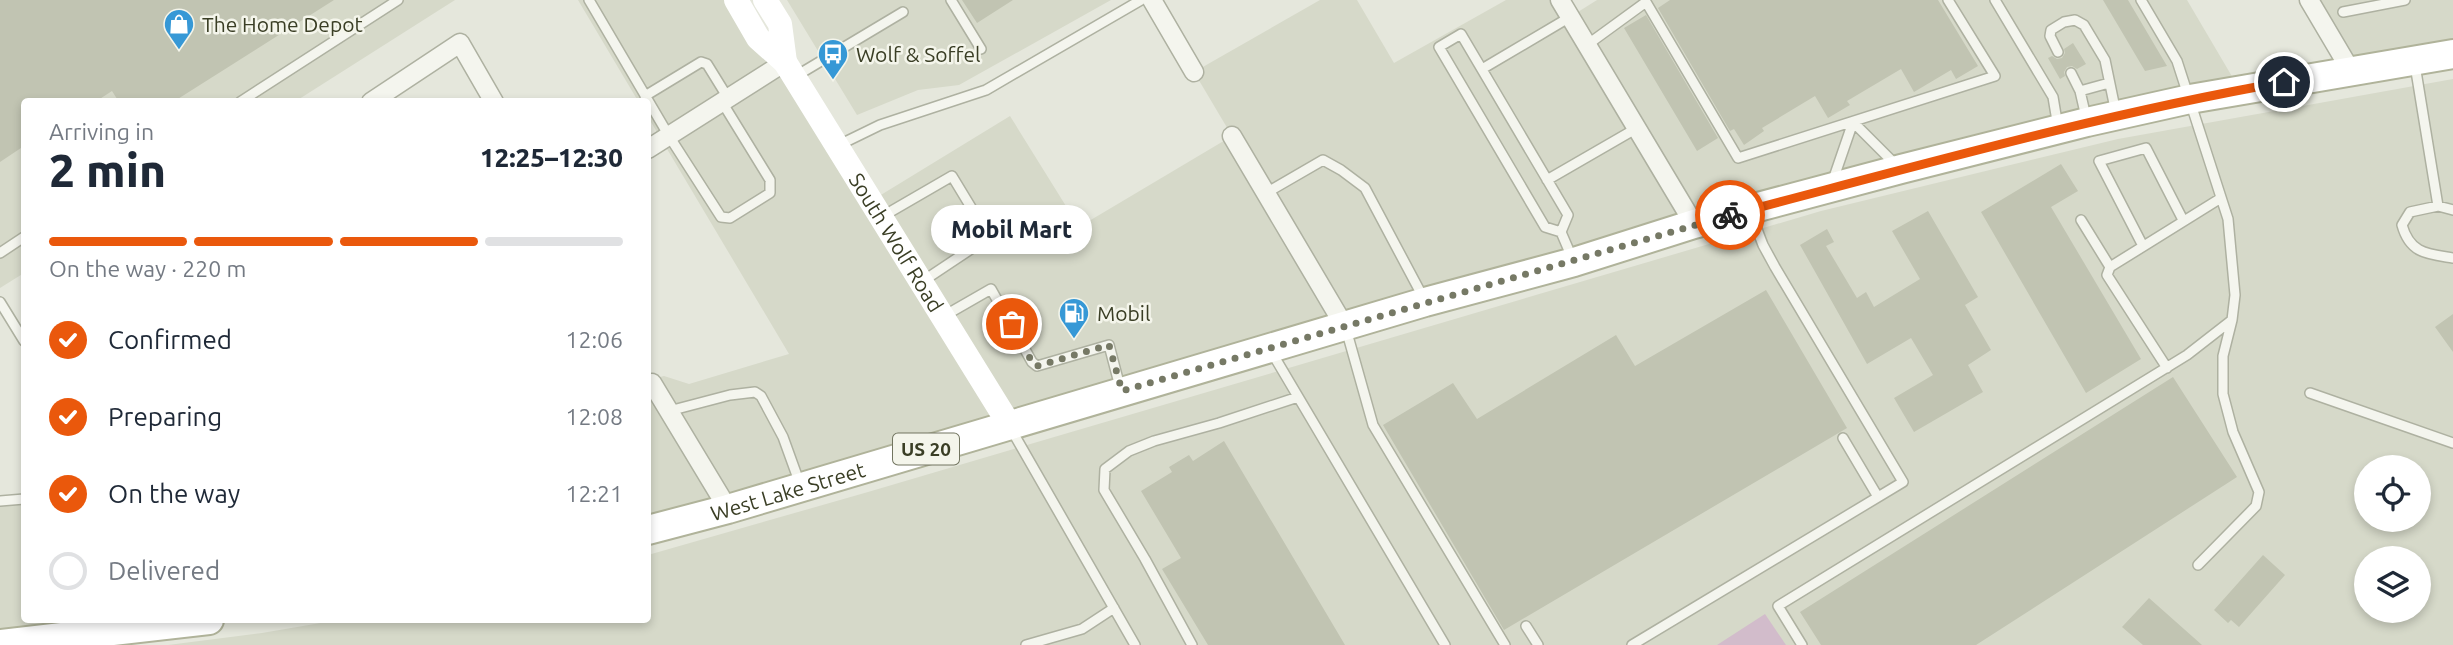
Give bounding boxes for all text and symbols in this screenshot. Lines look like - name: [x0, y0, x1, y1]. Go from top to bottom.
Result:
- shop icon: The Home Depot: [162, 7, 196, 51]
- place label: The Home Depot: [202, 12, 363, 36]
- bus stop icon: Wolf & Soffel: [816, 37, 850, 81]
- place label: Wolf & Soffel: [856, 42, 981, 66]
- pin: [2254, 52, 2314, 112]
- icon: home: [2265, 63, 2303, 101]
- text: Arriving in: [49, 119, 154, 144]
- text: 12:25–12:30: [480, 143, 623, 172]
- text: 2 min: [49, 144, 166, 196]
- street label: South Wolf Road: [845, 169, 948, 316]
- courier: [1695, 180, 1765, 250]
- icon: bike: [1711, 196, 1749, 234]
- callout: Mobil Mart: [932, 205, 1092, 254]
- text: Mobil Mart: [951, 217, 1072, 242]
- text: On the way · 220 m: [49, 256, 246, 281]
- pin: [982, 294, 1042, 354]
- fuel station icon: Mobil: [1057, 296, 1091, 340]
- place label: Mobil: [1097, 301, 1150, 325]
- icon: bag: [993, 305, 1031, 343]
- icon: check: [49, 321, 87, 359]
- text: Confirmed: [108, 325, 232, 354]
- text: 12:06: [565, 327, 623, 352]
- icon: check: [49, 398, 87, 436]
- text: Preparing: [108, 402, 222, 431]
- text: 12:08: [565, 404, 623, 429]
- road number: US 20: [893, 433, 959, 464]
- map controls: [2354, 455, 2431, 623]
- button: locate: [2354, 455, 2431, 532]
- street label: West Lake Street: [708, 457, 868, 525]
- icon: check: [49, 475, 87, 513]
- text: On the way: [108, 479, 240, 508]
- text: 12:21: [565, 481, 623, 506]
- button: layers: [2354, 546, 2431, 623]
- text: Delivered: [108, 556, 220, 585]

